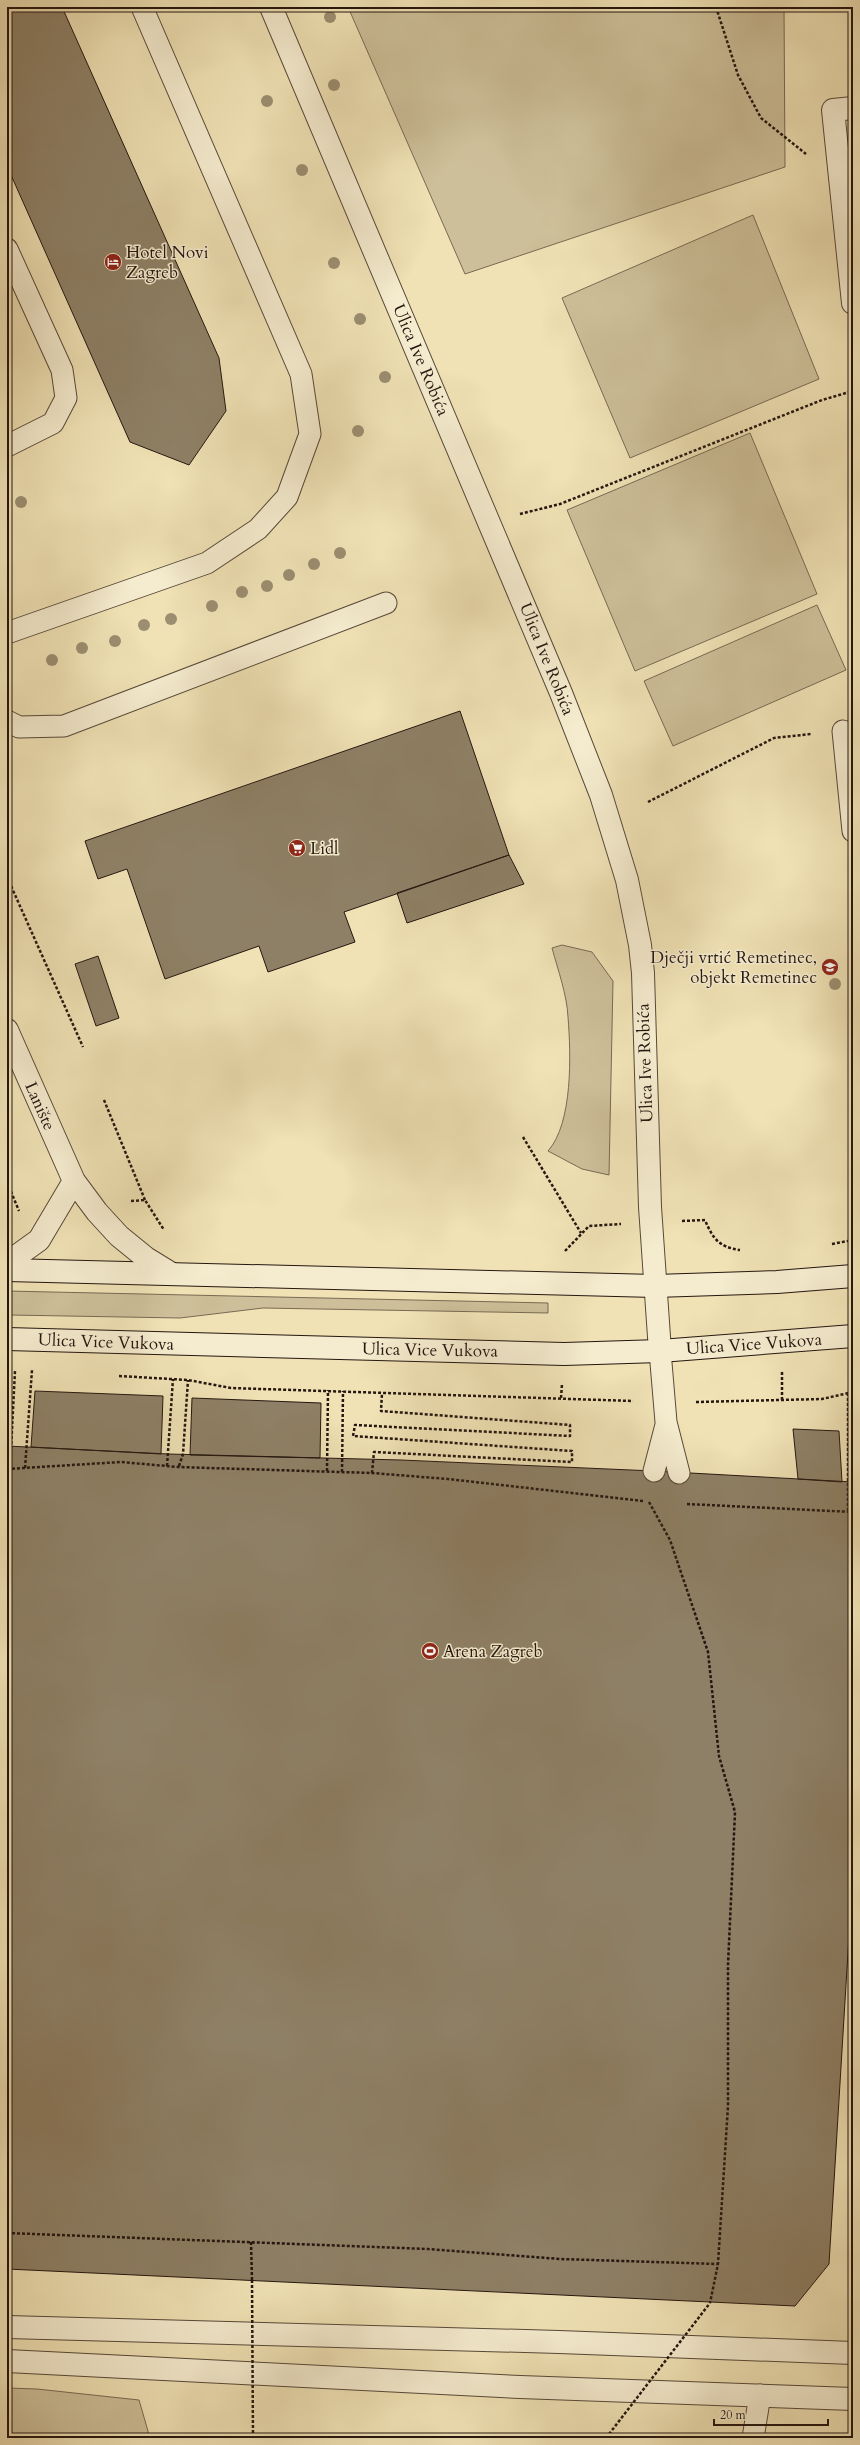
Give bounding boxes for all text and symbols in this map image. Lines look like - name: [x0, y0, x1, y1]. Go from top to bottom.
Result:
- place label: Hotel Novi Zagreb: [126, 241, 209, 284]
- hotel icon: Hotel Novi Zagreb: [103, 252, 123, 272]
- street label: Ulica Ive Robića: [387, 301, 455, 420]
- street label: Ulica Ive Robića: [514, 599, 580, 719]
- place label: Lidl: [310, 837, 339, 860]
- supermarket icon: Lidl: [287, 838, 307, 858]
- place label: Dječji vrtić Remetinec, objekt Remetinec: [650, 946, 817, 989]
- school or university icon: Dječji vrtić Remetinec, objekt Remetinec: [820, 957, 840, 977]
- street label: Ulica Ive Robića: [631, 1002, 659, 1123]
- street label: Lanište: [19, 1078, 61, 1134]
- street label: Ulica Vice Vukova: [38, 1328, 175, 1356]
- street label: Ulica Vice Vukova: [685, 1328, 823, 1360]
- street label: Ulica Vice Vukova: [362, 1337, 499, 1363]
- place label: Arena Zagreb: [443, 1640, 543, 1663]
- sports icon: Arena Zagreb: [420, 1641, 440, 1661]
- scale bar: [714, 2401, 828, 2427]
- text: 20 m: [720, 2407, 747, 2423]

